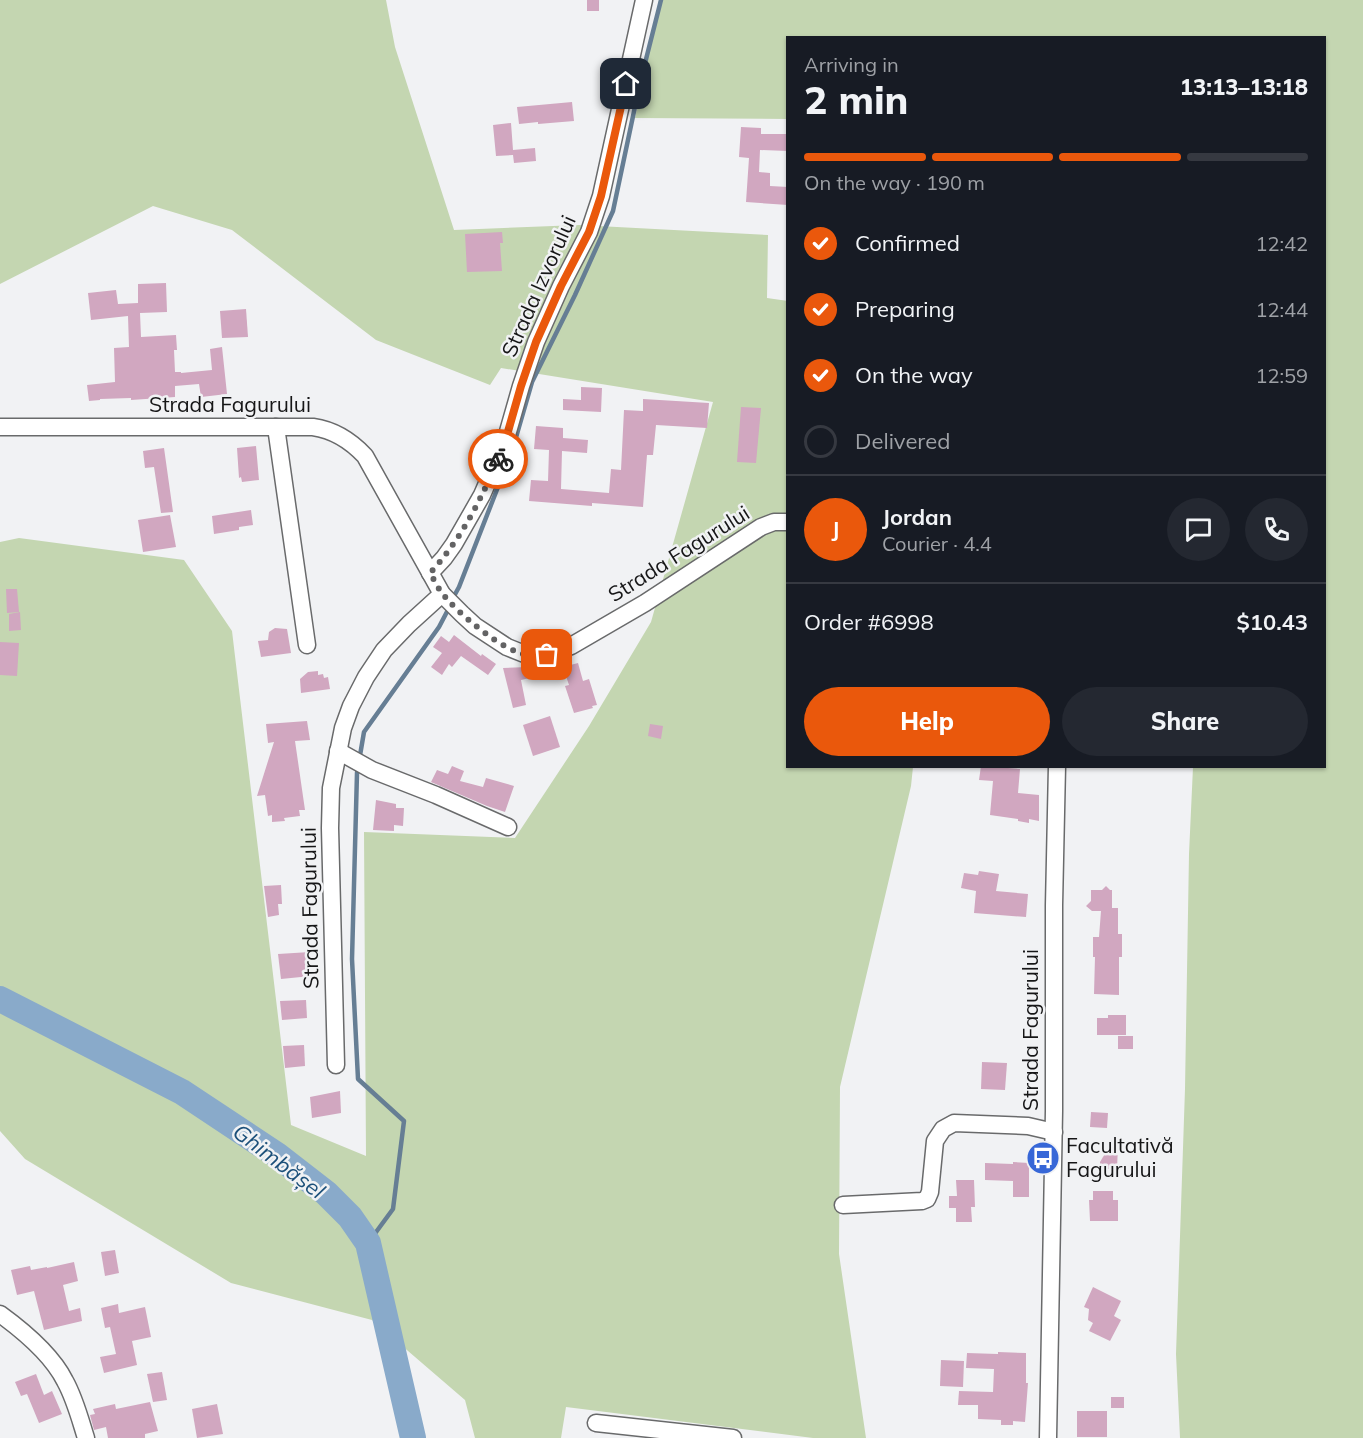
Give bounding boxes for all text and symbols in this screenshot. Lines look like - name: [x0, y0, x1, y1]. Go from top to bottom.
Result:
- text: Arriving in: [804, 52, 899, 77]
- pin: [600, 58, 651, 109]
- icon: home: [609, 67, 642, 100]
- text: 13:13–13:18: [1180, 73, 1308, 101]
- text: 2 min: [804, 75, 909, 124]
- text: On the way · 190 m: [804, 170, 985, 195]
- street label: Strada Izvorului: [495, 211, 581, 360]
- icon: check: [804, 227, 837, 260]
- text: Confirmed: [855, 229, 960, 257]
- text: 12:42: [1255, 231, 1308, 256]
- icon: check: [804, 293, 837, 326]
- text: Preparing: [855, 295, 955, 323]
- text: 12:44: [1255, 297, 1308, 322]
- icon: check: [804, 359, 837, 392]
- text: On the way: [855, 361, 973, 389]
- text: 12:59: [1255, 363, 1308, 388]
- street label: Strada Fagurului: [149, 391, 311, 417]
- text: Delivered: [855, 427, 950, 455]
- courier: [468, 429, 528, 489]
- icon: bike: [482, 443, 515, 476]
- button: chat: [1167, 498, 1230, 561]
- button: phone: [1245, 498, 1308, 561]
- street label: Strada Fagurului: [603, 499, 754, 607]
- text: Jordan: [882, 503, 952, 531]
- text: J: [832, 515, 839, 543]
- text: Courier · 4.4: [882, 531, 992, 556]
- text: Order #6998: [804, 608, 934, 636]
- text: $10.43: [1237, 608, 1308, 636]
- pin: [521, 629, 572, 680]
- icon: bag: [530, 638, 563, 671]
- button: Help: [804, 687, 1050, 756]
- button: Share: [1062, 687, 1308, 756]
- street label: Strada Fagurului: [295, 827, 323, 989]
- street label: Strada Fagurului: [1017, 949, 1043, 1111]
- water label: Ghimbășel: [227, 1117, 331, 1205]
- place label: Facultativă Fagurului: [1066, 1132, 1174, 1182]
- bus stop icon: Facultativă Fagurului: [1025, 1140, 1061, 1176]

